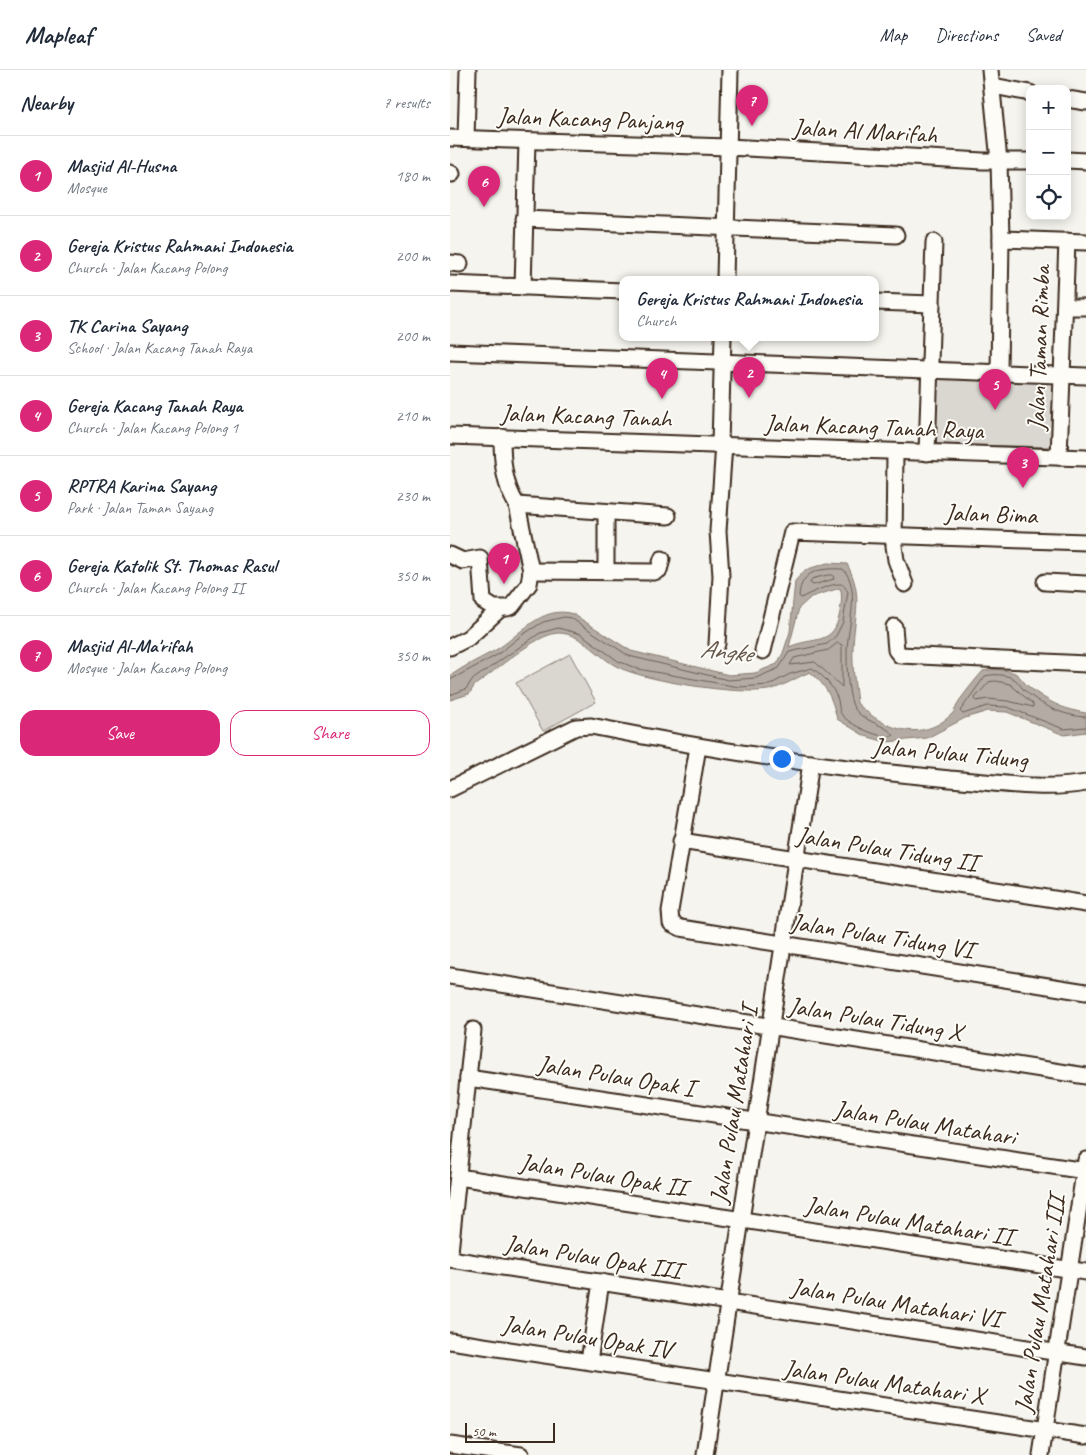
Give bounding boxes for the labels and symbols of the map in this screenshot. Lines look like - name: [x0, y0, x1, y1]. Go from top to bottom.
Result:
- pin: 7: [736, 85, 768, 126]
- street label: Jalan Kacang Panjang: [496, 100, 685, 138]
- street label: Jalan Al Marifah: [791, 111, 938, 151]
- pin: 6: [468, 166, 500, 207]
- street label: Jalan Taman Rimba: [1020, 262, 1058, 432]
- pin: 2: [733, 357, 765, 398]
- pin: 4: [646, 358, 678, 399]
- pin: 5: [979, 369, 1011, 410]
- street label: Jalan Kacang Tanah: [499, 397, 673, 435]
- street label: Jalan Kacang Tanah Raya: [763, 407, 986, 447]
- pin: 3: [1007, 447, 1039, 488]
- street label: Jalan Bima: [943, 496, 1040, 532]
- pin: 1: [488, 543, 520, 584]
- water label: Angke: [699, 632, 758, 671]
- street label: Jalan Pulau Tidung: [870, 730, 1031, 776]
- your location: [769, 746, 795, 772]
- street label: Jalan Pulau Tidung II: [793, 819, 984, 880]
- street label: Jalan Pulau Tidung VI: [788, 906, 981, 967]
- street label: Jalan Pulau Tidung X: [785, 989, 968, 1049]
- street label: Jalan Pulau Matahari I: [702, 998, 766, 1207]
- street label: Jalan Pulau Opak I: [534, 1048, 702, 1105]
- street label: Jalan Pulau Matahari: [831, 1093, 1021, 1154]
- street label: Jalan Pulau Opak II: [516, 1146, 693, 1205]
- street label: Jalan Pulau Matahari III: [1007, 1188, 1074, 1416]
- street label: Jalan Pulau Matahari II: [802, 1189, 1020, 1254]
- street label: Jalan Pulau Opak III: [502, 1227, 689, 1288]
- street label: Jalan Pulau Matahari VI: [788, 1271, 1009, 1336]
- street label: Jalan Pulau Opak IV: [499, 1308, 678, 1367]
- street label: Jalan Pulau Matahari X: [781, 1352, 990, 1412]
- scale bar: [465, 1420, 555, 1443]

